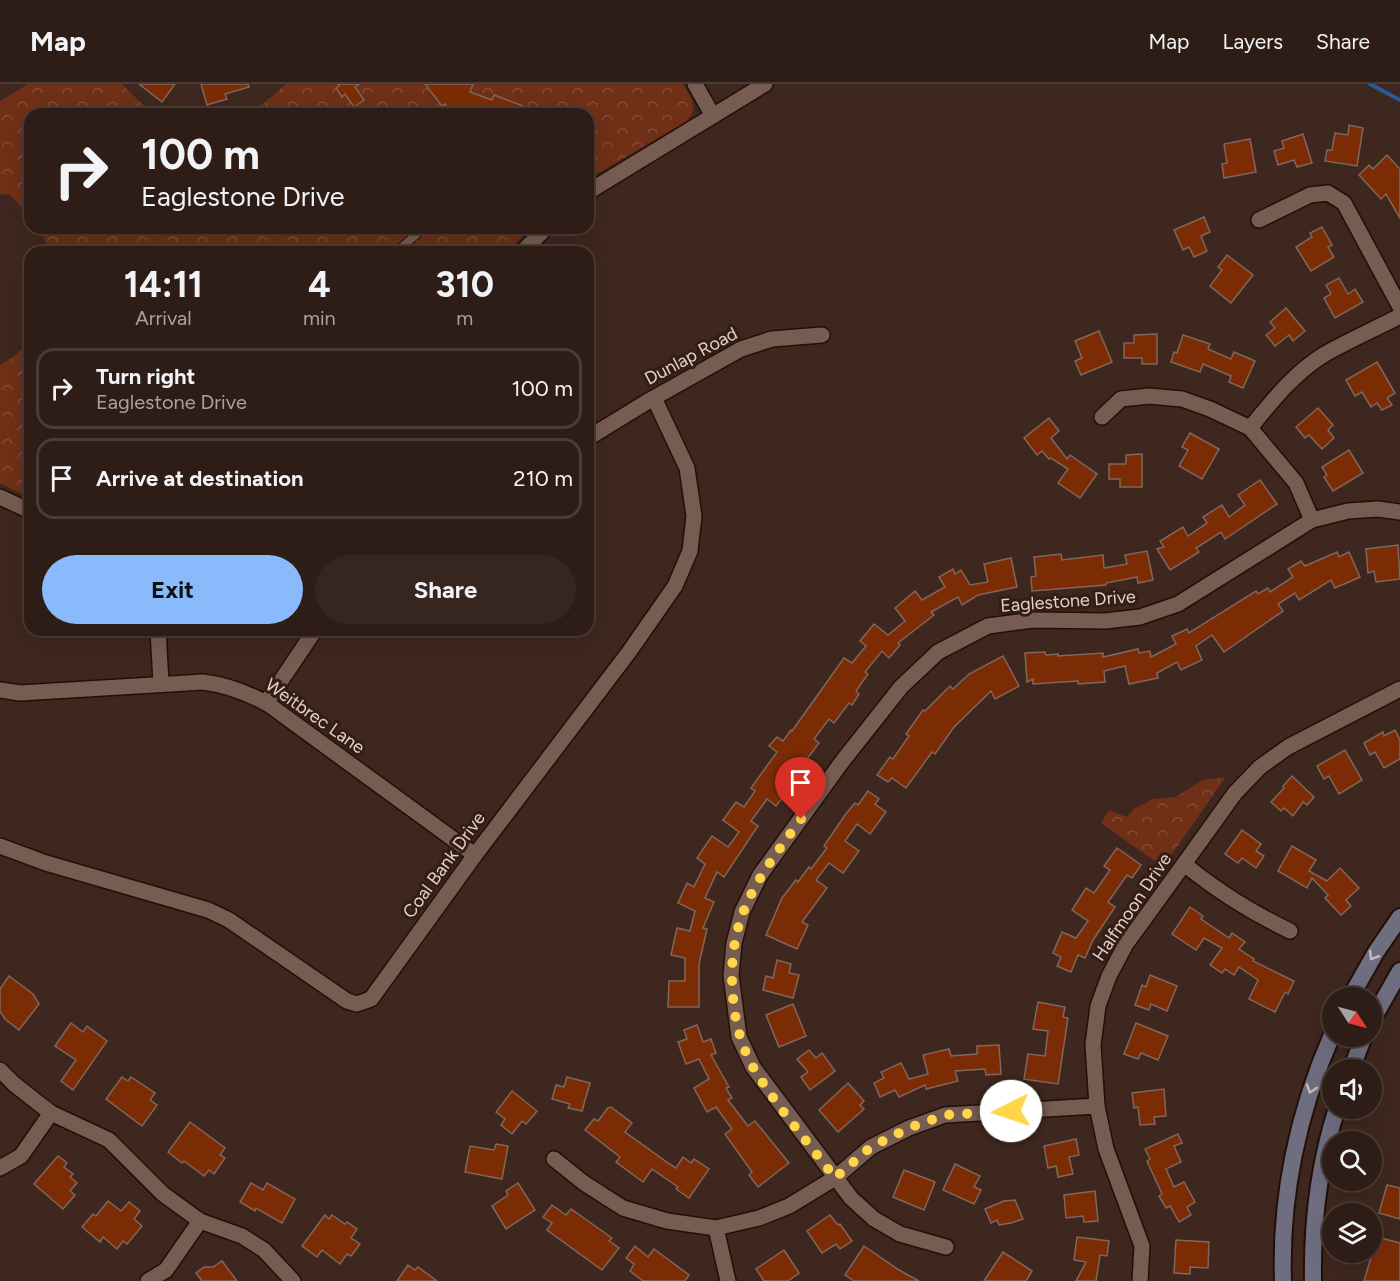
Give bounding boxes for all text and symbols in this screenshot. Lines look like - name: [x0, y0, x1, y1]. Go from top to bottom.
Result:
- text: Map: [30, 24, 86, 58]
- text: Map: [1149, 29, 1189, 54]
- text: Layers: [1222, 29, 1283, 54]
- text: Share: [1316, 29, 1370, 54]
- text: 100 m: [141, 129, 260, 180]
- icon: right: [42, 132, 120, 210]
- text: Eaglestone Drive: [141, 180, 345, 213]
- text: 14:11: [124, 263, 203, 306]
- text: 4: [308, 263, 331, 306]
- text: 310: [436, 263, 494, 306]
- text: Arrival: [135, 306, 192, 330]
- text: min: [303, 306, 336, 330]
- text: m: [456, 306, 473, 330]
- street label: Dunlap Road: [641, 322, 741, 390]
- text: Turn right: [96, 363, 195, 390]
- icon: right: [45, 372, 78, 405]
- text: 100 m: [512, 375, 573, 402]
- text: Eaglestone Drive: [96, 390, 247, 414]
- icon: arrive: [45, 462, 78, 495]
- text: Arrive at destination: [96, 465, 304, 492]
- text: 210 m: [513, 465, 573, 492]
- button: Exit: [42, 555, 303, 624]
- button: Share: [315, 555, 576, 624]
- street label: Eaglestone Drive: [1000, 585, 1137, 617]
- street label: Weitbrec Lane: [261, 674, 369, 758]
- pin: [775, 757, 826, 819]
- icon: arrive: [784, 766, 817, 799]
- street label: Coal Bank Drive: [398, 807, 490, 922]
- street label: Halfmoon Drive: [1088, 849, 1176, 965]
- one-way arrow: [1369, 950, 1381, 960]
- north arrow: [1322, 987, 1382, 1047]
- map controls: [1322, 987, 1382, 1263]
- button: sound: [1322, 1059, 1382, 1119]
- position arrow: [979, 1079, 1043, 1143]
- one-way arrow: [1306, 1083, 1318, 1094]
- button: search: [1322, 1131, 1382, 1191]
- button: layers: [1322, 1203, 1382, 1263]

